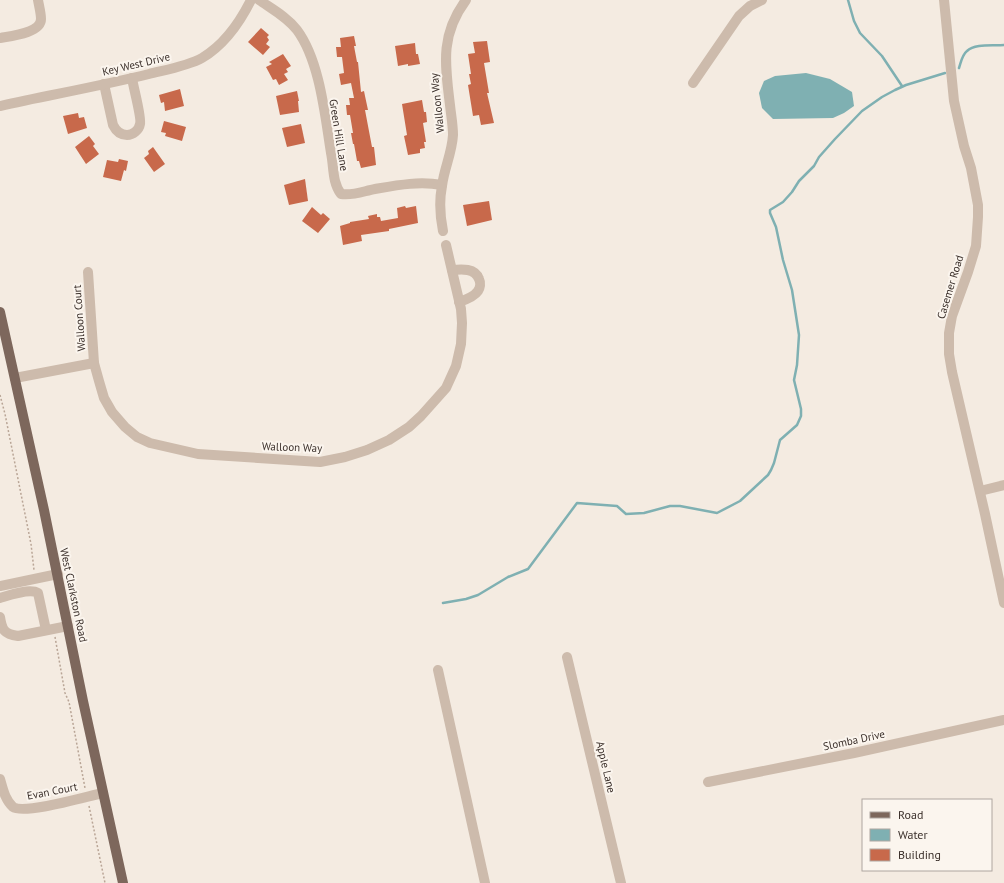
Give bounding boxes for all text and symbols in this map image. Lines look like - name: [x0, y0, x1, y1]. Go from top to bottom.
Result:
- street label: Key West Drive: [101, 49, 172, 79]
- street label: Walloon Way: [427, 71, 447, 134]
- street label: Green Hill Lane: [326, 98, 352, 172]
- street label: Casemer Road: [934, 253, 966, 321]
- street label: Walloon Court: [70, 284, 88, 352]
- street label: Walloon Way: [262, 439, 323, 455]
- street label: West Clarkston Road: [57, 547, 91, 643]
- street label: Slomba Drive: [822, 727, 887, 753]
- street label: Apple Lane: [593, 740, 619, 795]
- street label: Evan Court: [26, 779, 79, 803]
- legend: [862, 799, 992, 871]
- text: Road: [898, 807, 923, 822]
- text: Water: [898, 827, 928, 842]
- text: Building: [898, 847, 941, 862]

